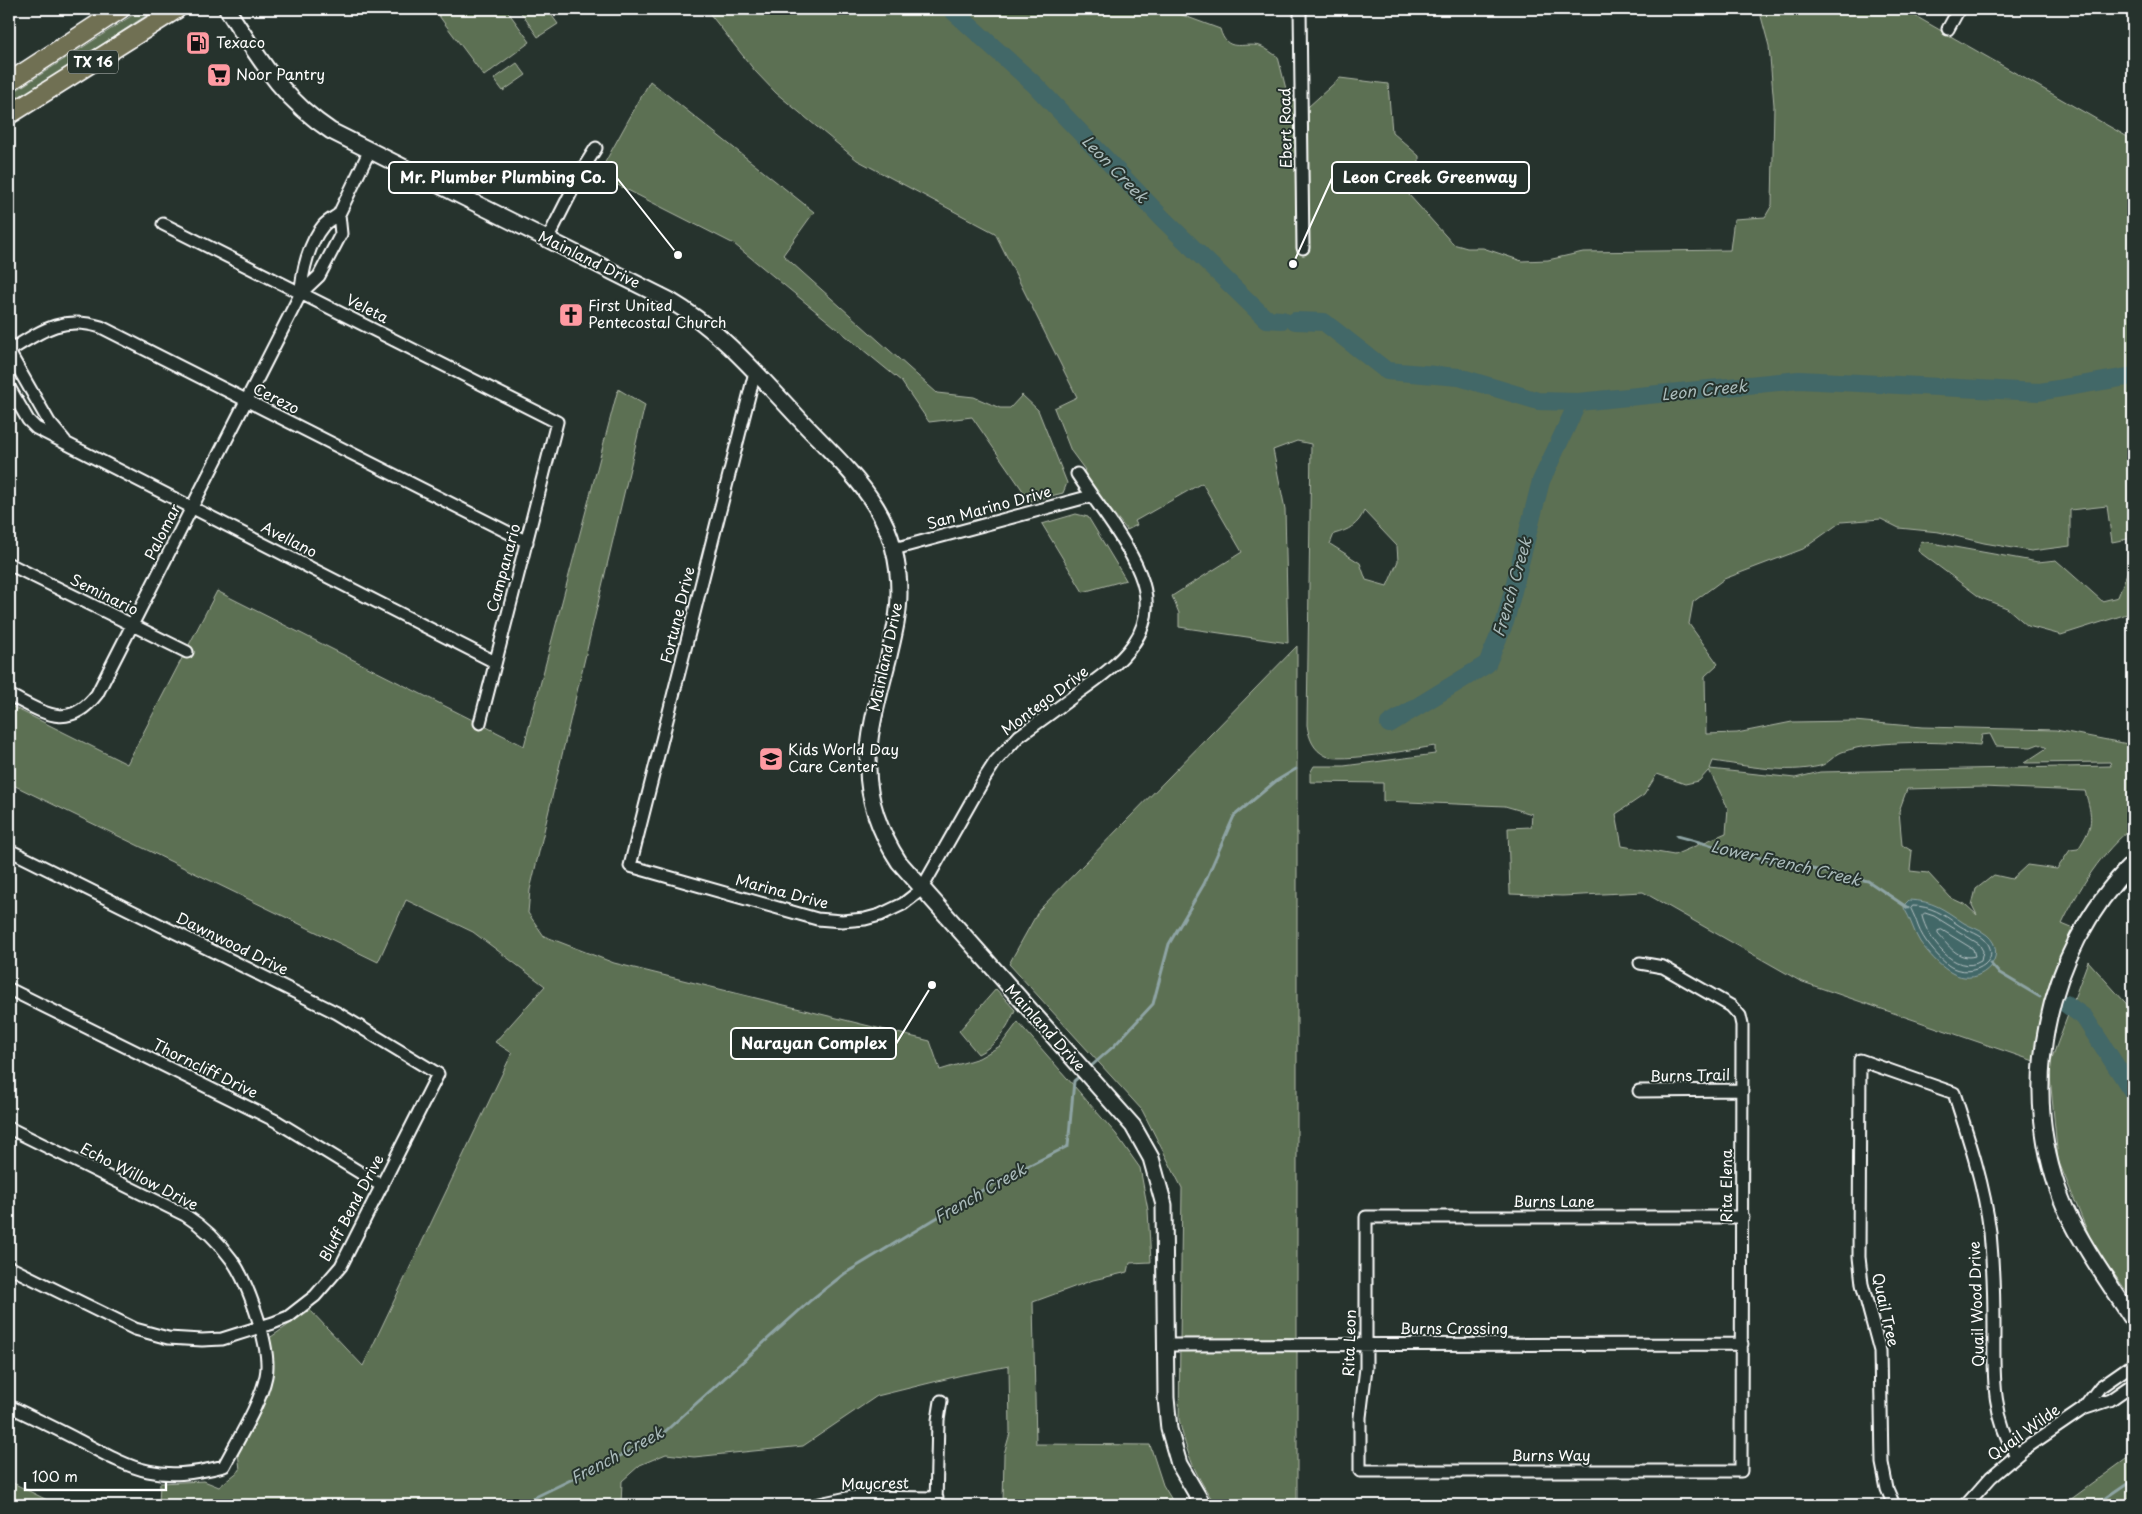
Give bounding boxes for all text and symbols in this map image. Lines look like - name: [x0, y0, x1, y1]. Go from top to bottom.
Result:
- fuel station icon: Texaco: [185, 30, 211, 56]
- place label: Texaco: [216, 30, 265, 53]
- road number: TX 16: [68, 51, 118, 74]
- supermarket icon: Noor Pantry: [206, 62, 232, 88]
- place label: Noor Pantry: [236, 62, 325, 85]
- street label: Ebert Road: [1272, 87, 1297, 168]
- water label: Leon Creek: [1077, 129, 1155, 209]
- callout: Mr. Plumber Plumbing Co.: [389, 162, 617, 193]
- callout: Leon Creek Greenway: [1332, 162, 1529, 193]
- text: Mr. Plumber Plumbing Co.: [400, 164, 606, 188]
- text: Leon Creek Greenway: [1343, 164, 1517, 188]
- street label: Mainland Drive: [535, 224, 644, 293]
- street label: Veleta: [343, 287, 393, 328]
- place label: First United Pentecostal Church: [588, 293, 727, 333]
- church icon: First United Pentecostal Church: [558, 302, 584, 328]
- water label: Leon Creek: [1660, 372, 1749, 405]
- street label: Cerezo: [249, 376, 304, 419]
- street label: San Marino Drive: [924, 479, 1053, 534]
- street label: Palomar: [138, 499, 186, 563]
- street label: Avellano: [258, 515, 322, 563]
- street label: Campanario: [480, 521, 525, 614]
- water label: French Creek: [1485, 533, 1537, 639]
- street label: Fortune Drive: [653, 564, 700, 665]
- street label: Seminario: [66, 567, 143, 620]
- street label: Mainland Drive: [862, 600, 907, 713]
- street label: Montego Drive: [996, 659, 1093, 740]
- place label: Kids World Day Care Center: [788, 737, 899, 777]
- school or university icon: Kids World Day Care Center: [758, 746, 784, 772]
- water label: Lower French Creek: [1709, 833, 1865, 891]
- street label: Marina Drive: [733, 867, 831, 914]
- street label: Dawnwood Drive: [172, 905, 293, 980]
- street label: Mainland Drive: [1001, 978, 1092, 1076]
- callout: Narayan Complex: [731, 1028, 896, 1059]
- text: Narayan Complex: [741, 1030, 887, 1054]
- street label: Thorncliff Drive: [149, 1032, 262, 1103]
- street label: Burns Trail: [1650, 1062, 1730, 1087]
- street label: Echo Willow Drive: [77, 1136, 203, 1215]
- street label: Rita Elena: [1714, 1149, 1737, 1223]
- street label: Bluff Bend Drive: [313, 1150, 389, 1265]
- water label: French Creek: [929, 1155, 1031, 1228]
- street label: Burns Lane: [1513, 1189, 1595, 1212]
- street label: Quail Wood Drive: [1962, 1241, 1989, 1367]
- street label: Quail Tree: [1867, 1270, 1906, 1349]
- street label: Rita Leon: [1336, 1309, 1361, 1377]
- street label: Burns Crossing: [1400, 1316, 1508, 1339]
- street label: Quail Wilde: [1982, 1398, 2064, 1466]
- water label: French Creek: [566, 1419, 669, 1489]
- street label: Burns Way: [1511, 1443, 1591, 1466]
- scale bar: [25, 1459, 166, 1491]
- text: 100 m: [32, 1464, 78, 1487]
- street label: Maycrest: [841, 1470, 909, 1495]

